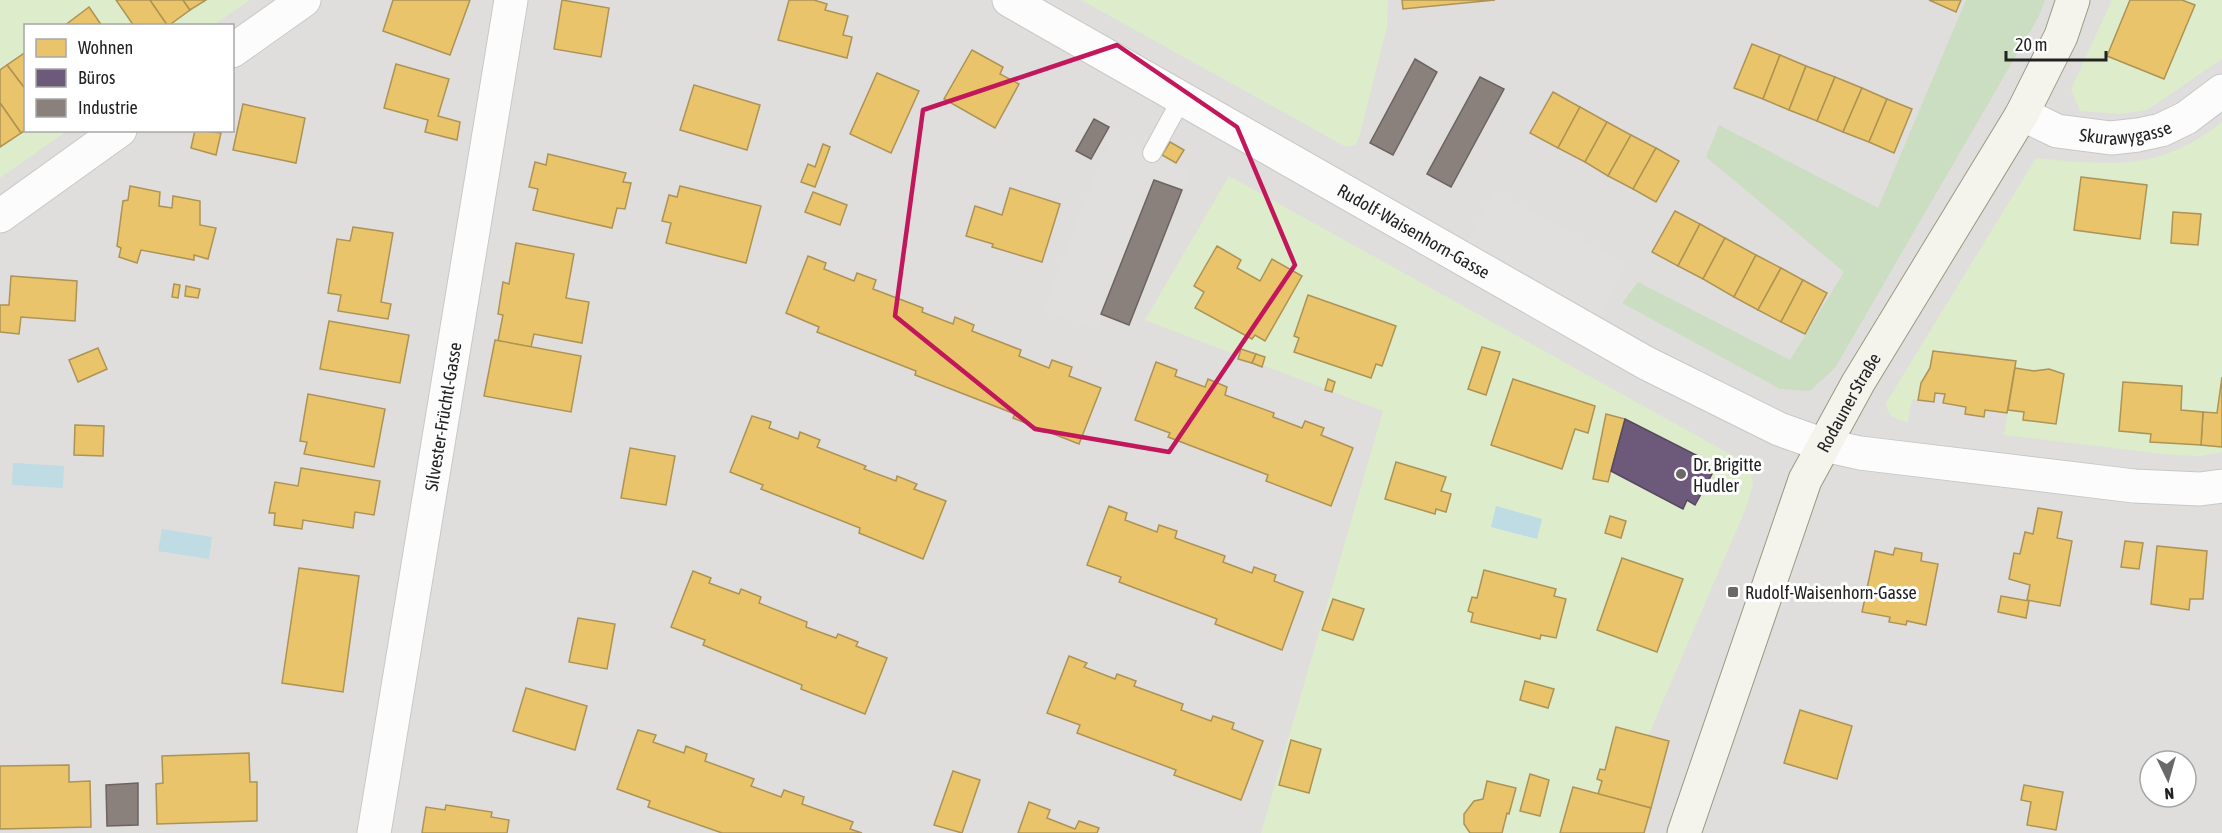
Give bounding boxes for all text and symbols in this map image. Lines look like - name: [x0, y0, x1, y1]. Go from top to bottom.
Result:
- legend: [24, 24, 234, 132]
- scale bar: [2006, 24, 2106, 62]
- text: 20 m: [2015, 34, 2047, 55]
- text: Wohnen: [78, 37, 133, 58]
- text: Büros: [78, 67, 115, 88]
- text: Industrie: [78, 97, 138, 118]
- street label: Skurawygasse: [2078, 116, 2175, 149]
- street label: Rudolf-Waisenhorn-Gasse: [1334, 179, 1494, 282]
- street label: Silvester-Früchtl-Gasse: [420, 341, 465, 493]
- street label: Rodauner Straße: [1812, 349, 1884, 456]
- place label: Dr. Brigitte Hudler: [1693, 454, 1762, 496]
- marker: Dr. Brigitte Hudler: [1674, 467, 1688, 481]
- place label: Rudolf-Waisenhorn-Gasse: [1745, 582, 1917, 603]
- marker: Rudolf-Waisenhorn-Gasse: [1726, 585, 1740, 599]
- north arrow: [2138, 749, 2198, 809]
- text: N: [2164, 785, 2175, 803]

